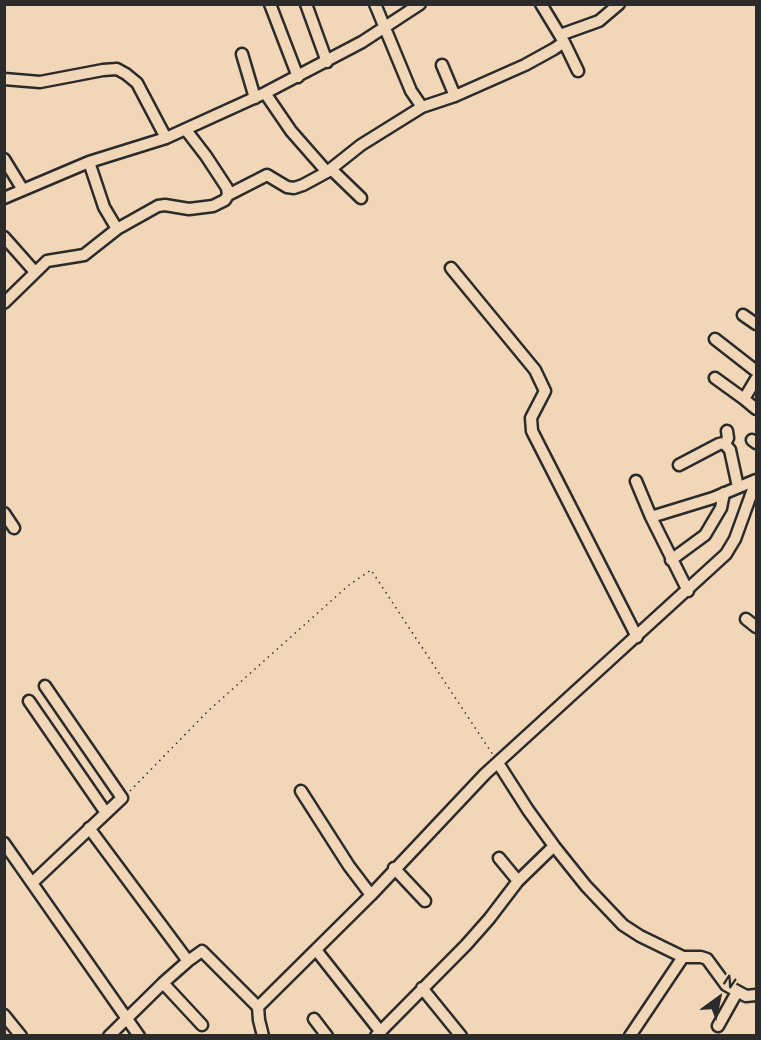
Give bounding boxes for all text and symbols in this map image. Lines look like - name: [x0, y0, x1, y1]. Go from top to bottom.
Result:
- north arrow: [689, 968, 749, 1028]
- text: N: [719, 971, 739, 994]

